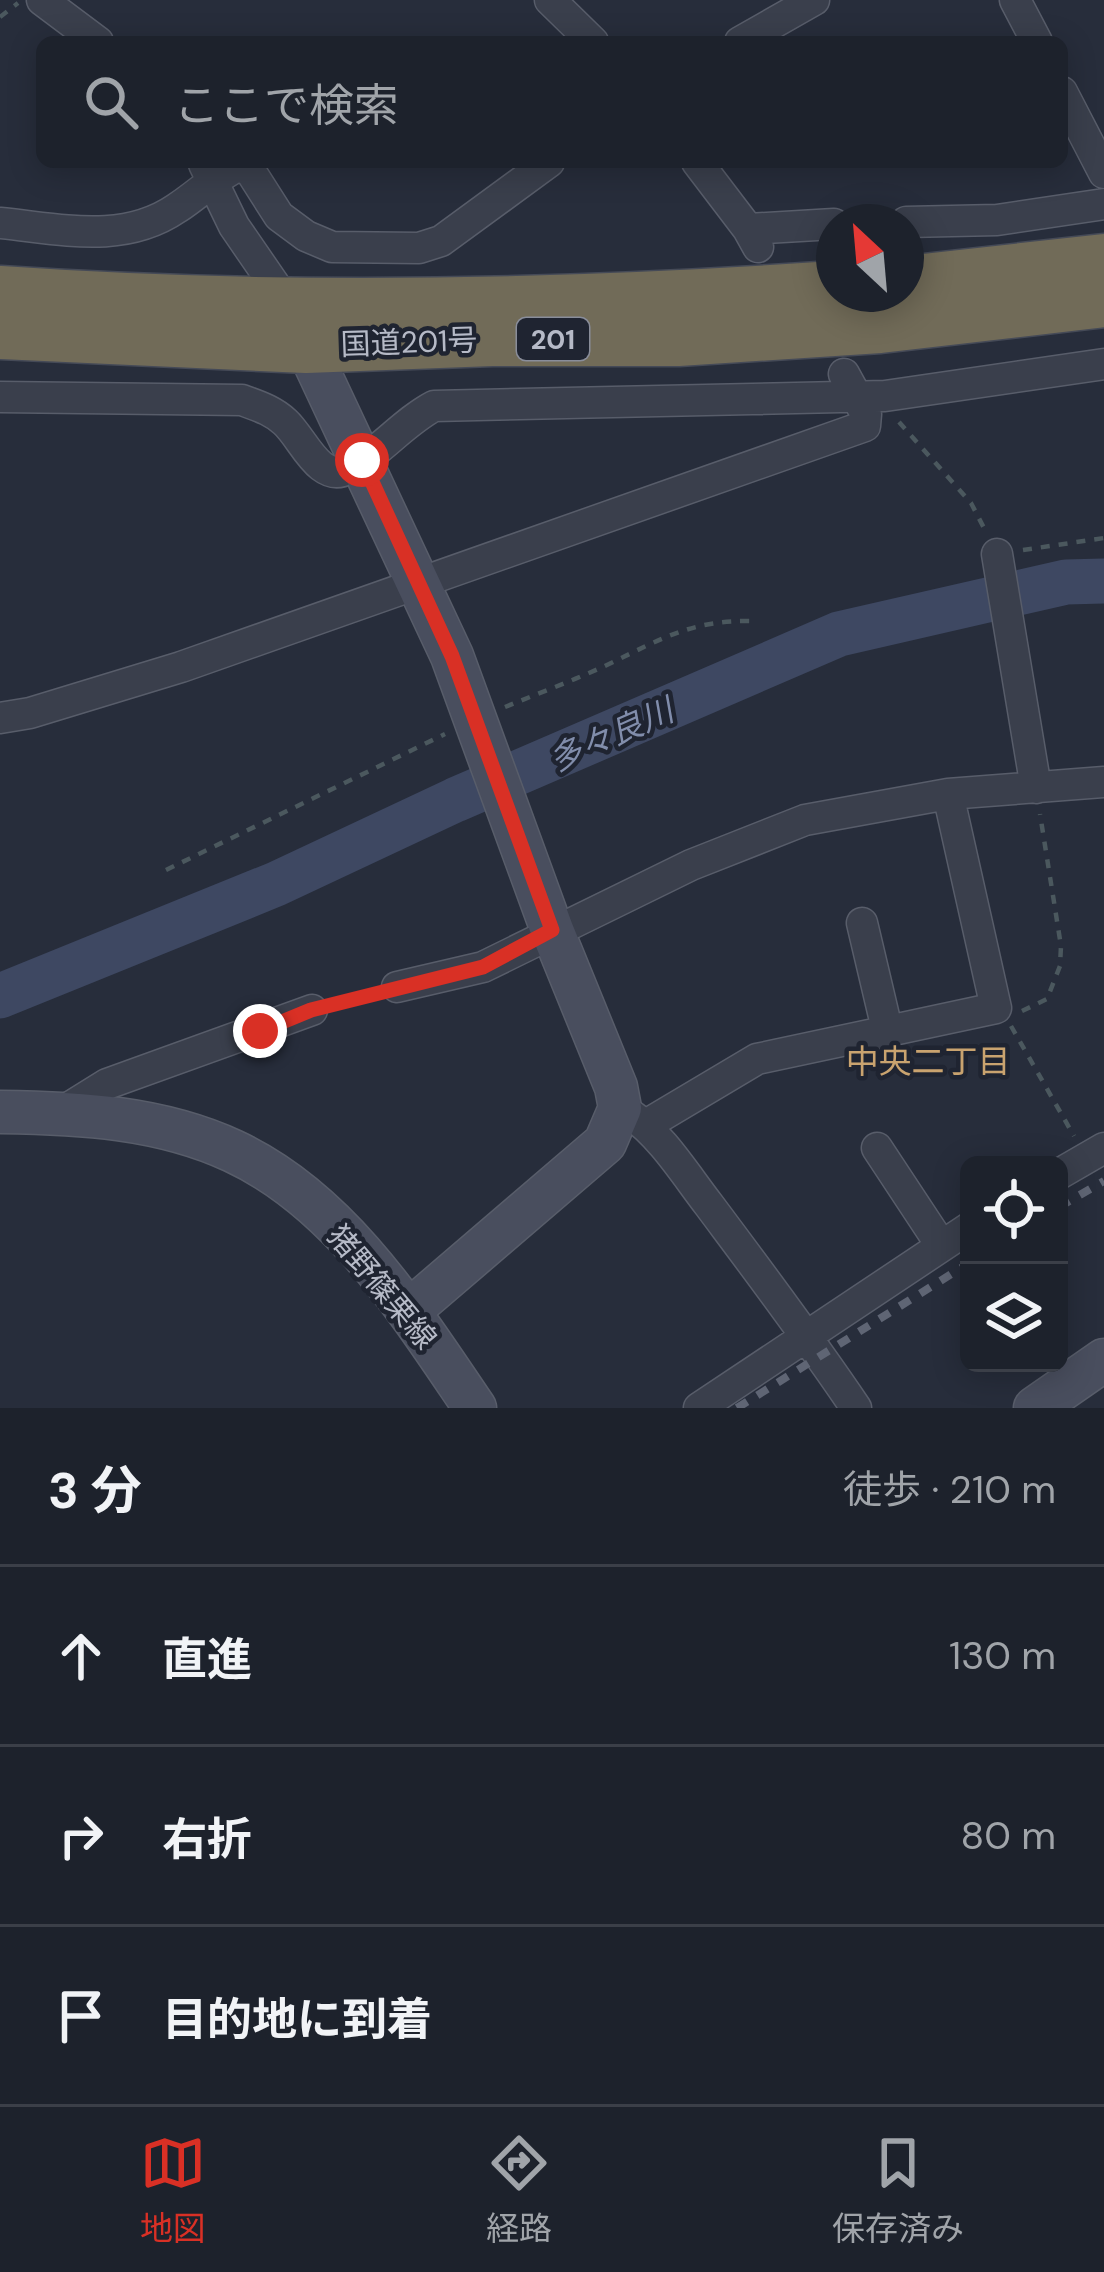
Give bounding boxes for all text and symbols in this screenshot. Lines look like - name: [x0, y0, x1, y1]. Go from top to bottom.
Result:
- search box: [36, 36, 1068, 168]
- icon: search: [78, 69, 144, 135]
- text: ここで検索: [174, 76, 399, 135]
- north arrow: [816, 204, 924, 312]
- road number: 201: [517, 318, 589, 360]
- street label: 国道201号: [340, 320, 478, 364]
- route start: [335, 433, 389, 487]
- water label: 多々良川: [542, 687, 683, 781]
- route end: [233, 1004, 287, 1058]
- district label: 中央二丁目: [846, 1040, 1011, 1083]
- map controls: [960, 1156, 1068, 1372]
- button: locate: [960, 1156, 1068, 1264]
- street label: 猪野篠栗線: [319, 1217, 445, 1357]
- button: layers: [960, 1264, 1068, 1372]
- text: 3 分: [48, 1457, 142, 1524]
- text: 徒歩 · 210 m: [843, 1464, 1056, 1515]
- icon: ahead: [48, 1623, 114, 1689]
- text: 直進: [162, 1630, 252, 1689]
- text: 130 m: [949, 1630, 1056, 1681]
- icon: right: [48, 1803, 114, 1869]
- text: 右折: [162, 1810, 252, 1869]
- text: 80 m: [960, 1810, 1056, 1861]
- icon: arrive: [48, 1983, 114, 2049]
- text: 目的地に到着: [162, 1990, 432, 2049]
- tab: 地図: [140, 2130, 206, 2250]
- tab: 経路: [486, 2130, 552, 2250]
- tab: 保存済み: [832, 2130, 964, 2250]

